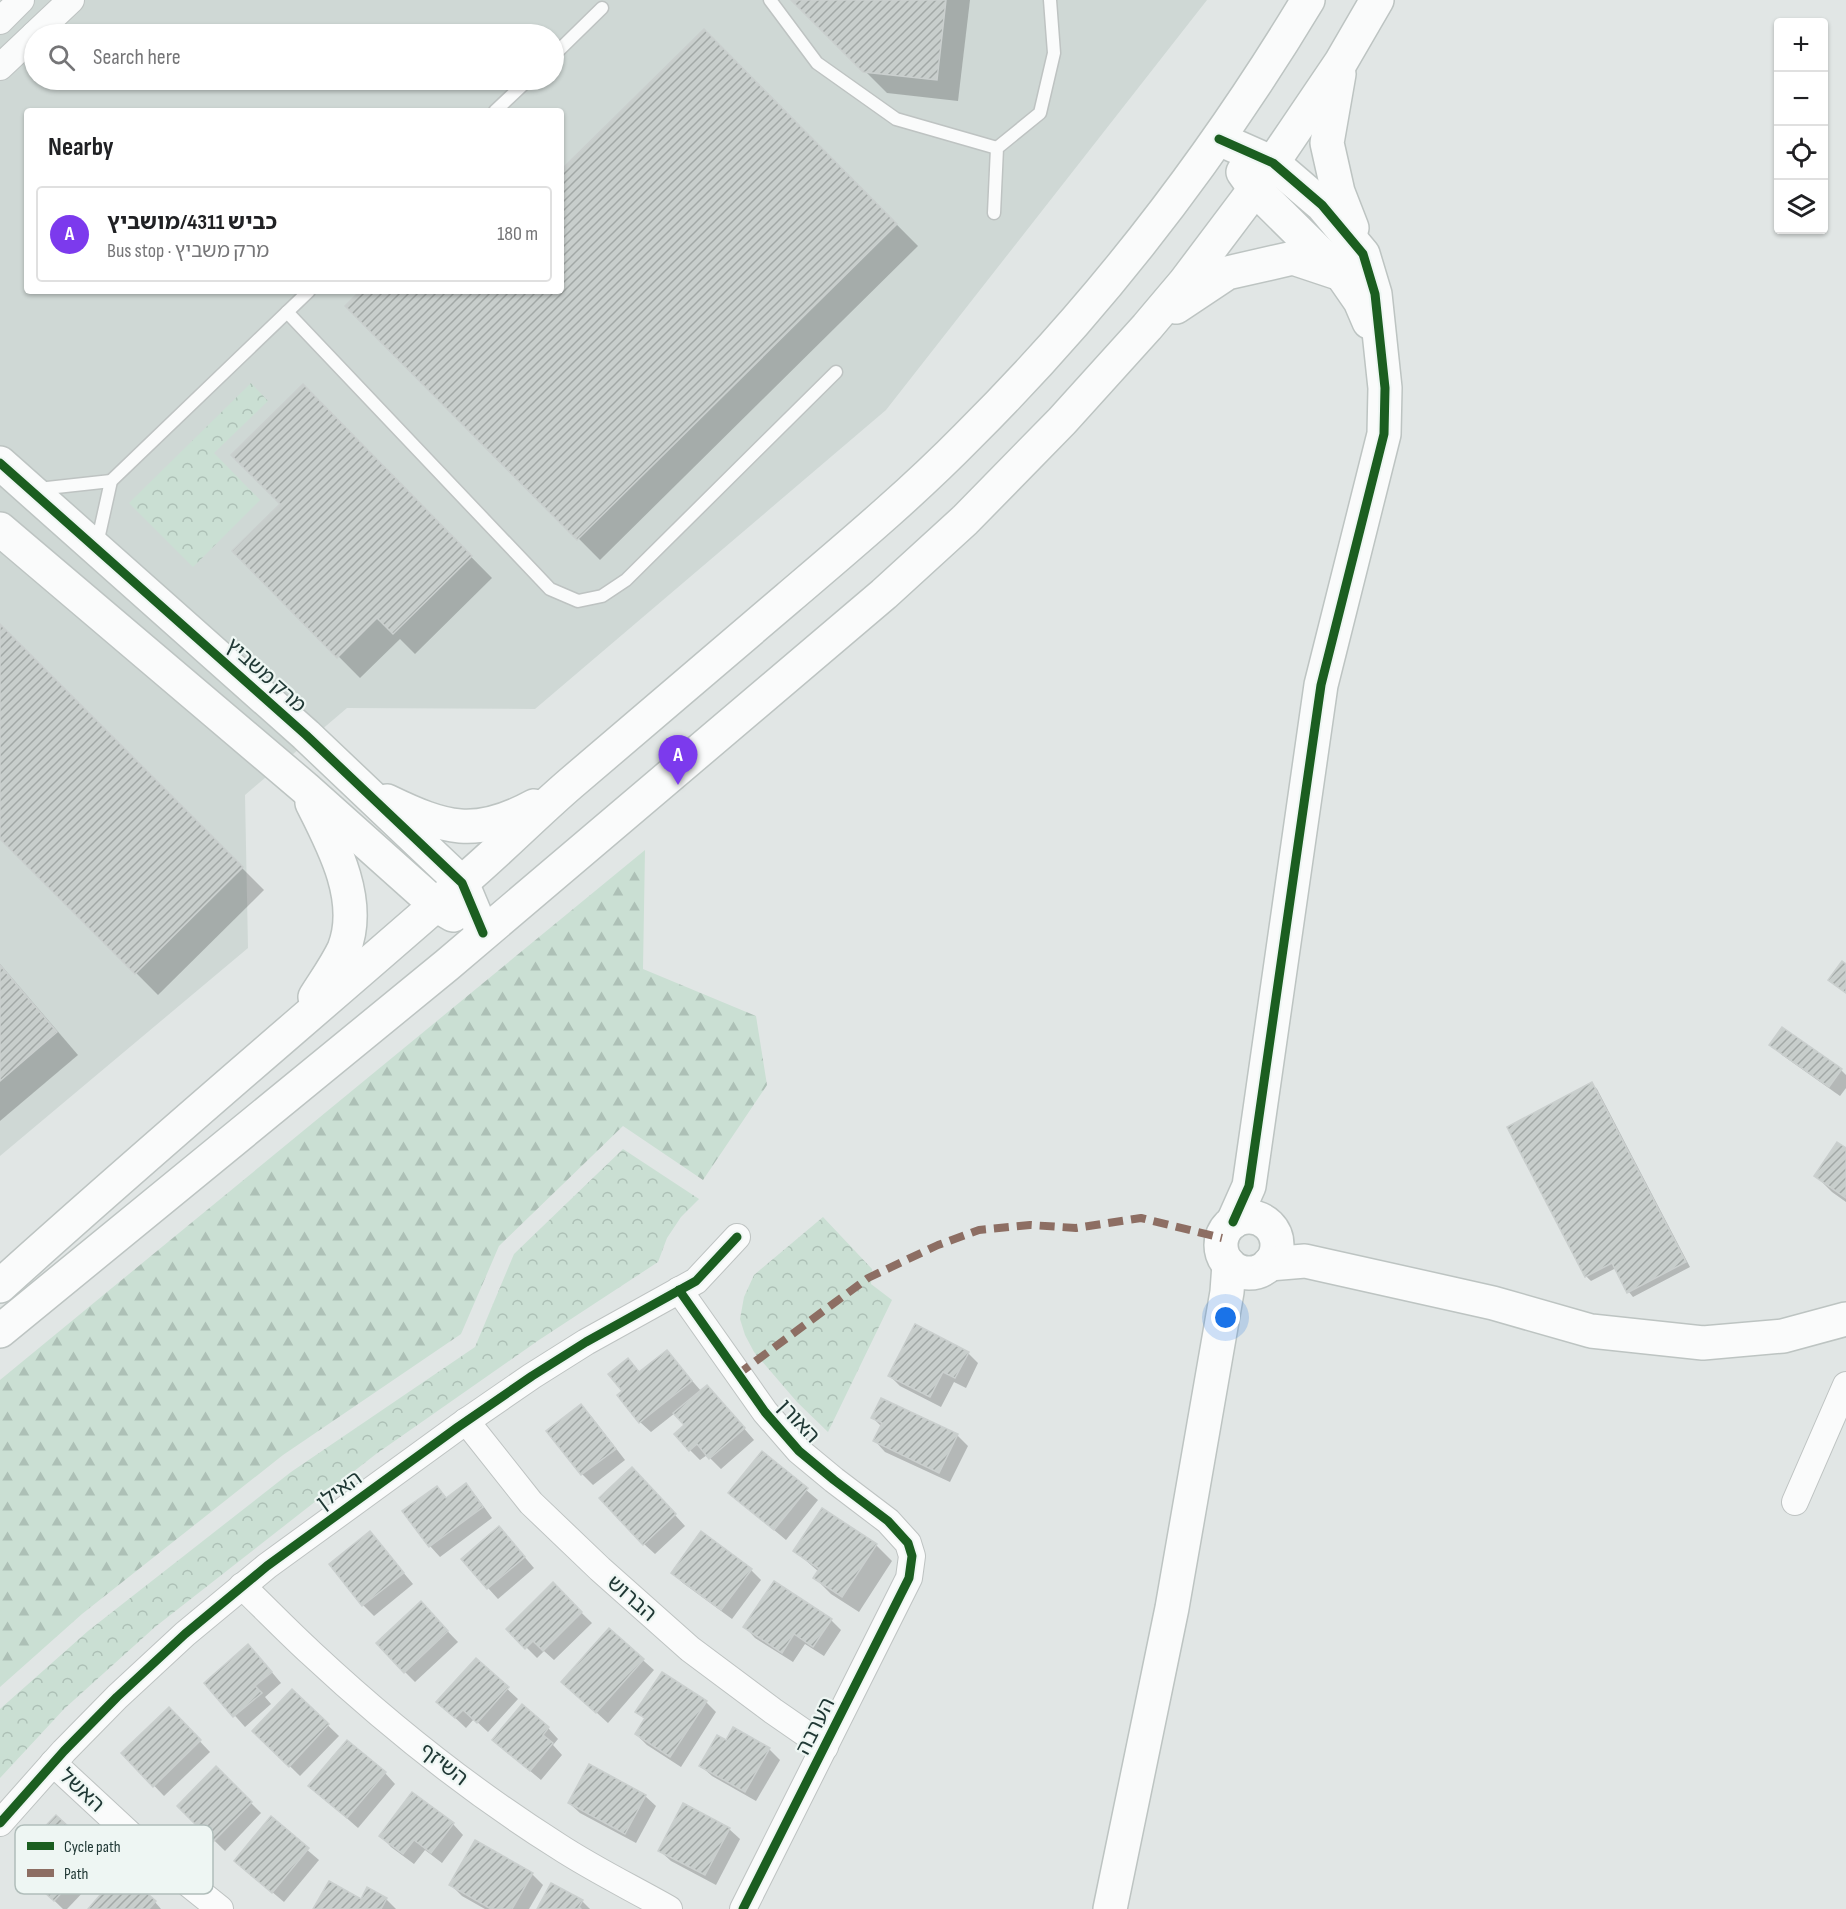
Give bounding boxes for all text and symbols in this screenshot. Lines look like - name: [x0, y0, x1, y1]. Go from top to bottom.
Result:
- map controls: [1774, 18, 1828, 234]
- button: +: [1774, 18, 1828, 72]
- search box: [24, 24, 564, 90]
- icon: search: [45, 41, 78, 74]
- text: Search here: [93, 44, 180, 71]
- button: −: [1774, 72, 1828, 126]
- button: locate: [1774, 126, 1828, 180]
- text: Nearby: [48, 132, 114, 163]
- button: layers: [1774, 180, 1828, 234]
- text: כביש 4311/מושביץ: [107, 209, 277, 236]
- text: A: [65, 222, 74, 246]
- text: 180 m: [497, 222, 538, 246]
- text: Bus stop · מרק משביץ: [107, 239, 269, 263]
- street label: מרק משביץ: [220, 633, 311, 718]
- pin: A: [658, 736, 698, 785]
- your location: [1211, 1303, 1240, 1332]
- street label: האורן: [772, 1394, 825, 1448]
- street label: האילן: [312, 1466, 367, 1515]
- street label: הברוש: [602, 1570, 661, 1627]
- street label: הערבה: [790, 1693, 840, 1759]
- street label: השיזף: [414, 1738, 473, 1791]
- street label: האשל: [54, 1763, 109, 1817]
- legend: [15, 1825, 213, 1894]
- text: Cycle path: [64, 1838, 121, 1857]
- text: Path: [64, 1865, 88, 1884]

